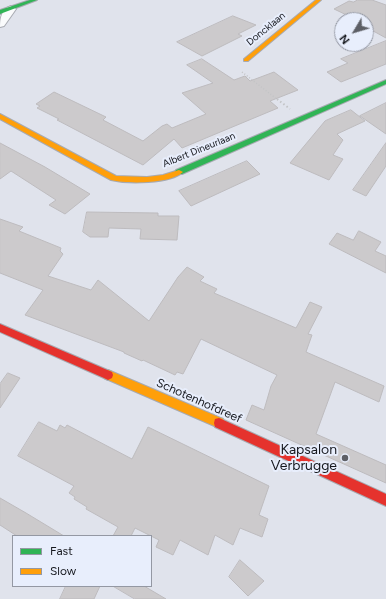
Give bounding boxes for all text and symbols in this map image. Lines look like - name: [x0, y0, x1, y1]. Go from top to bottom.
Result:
- street label: Doncklaan: [244, 10, 288, 48]
- north arrow: [334, 12, 374, 52]
- text: N: [337, 32, 353, 46]
- street label: Albert Dineurlaan: [161, 130, 237, 170]
- street label: Schotenhofdreef: [154, 376, 244, 426]
- place label: Kapsalon Verbrugge: [271, 442, 337, 474]
- marker: Kapsalon Verbrugge: [340, 453, 350, 463]
- legend: [12, 535, 152, 587]
- text: Fast: [50, 544, 73, 558]
- text: Slow: [50, 564, 76, 578]

